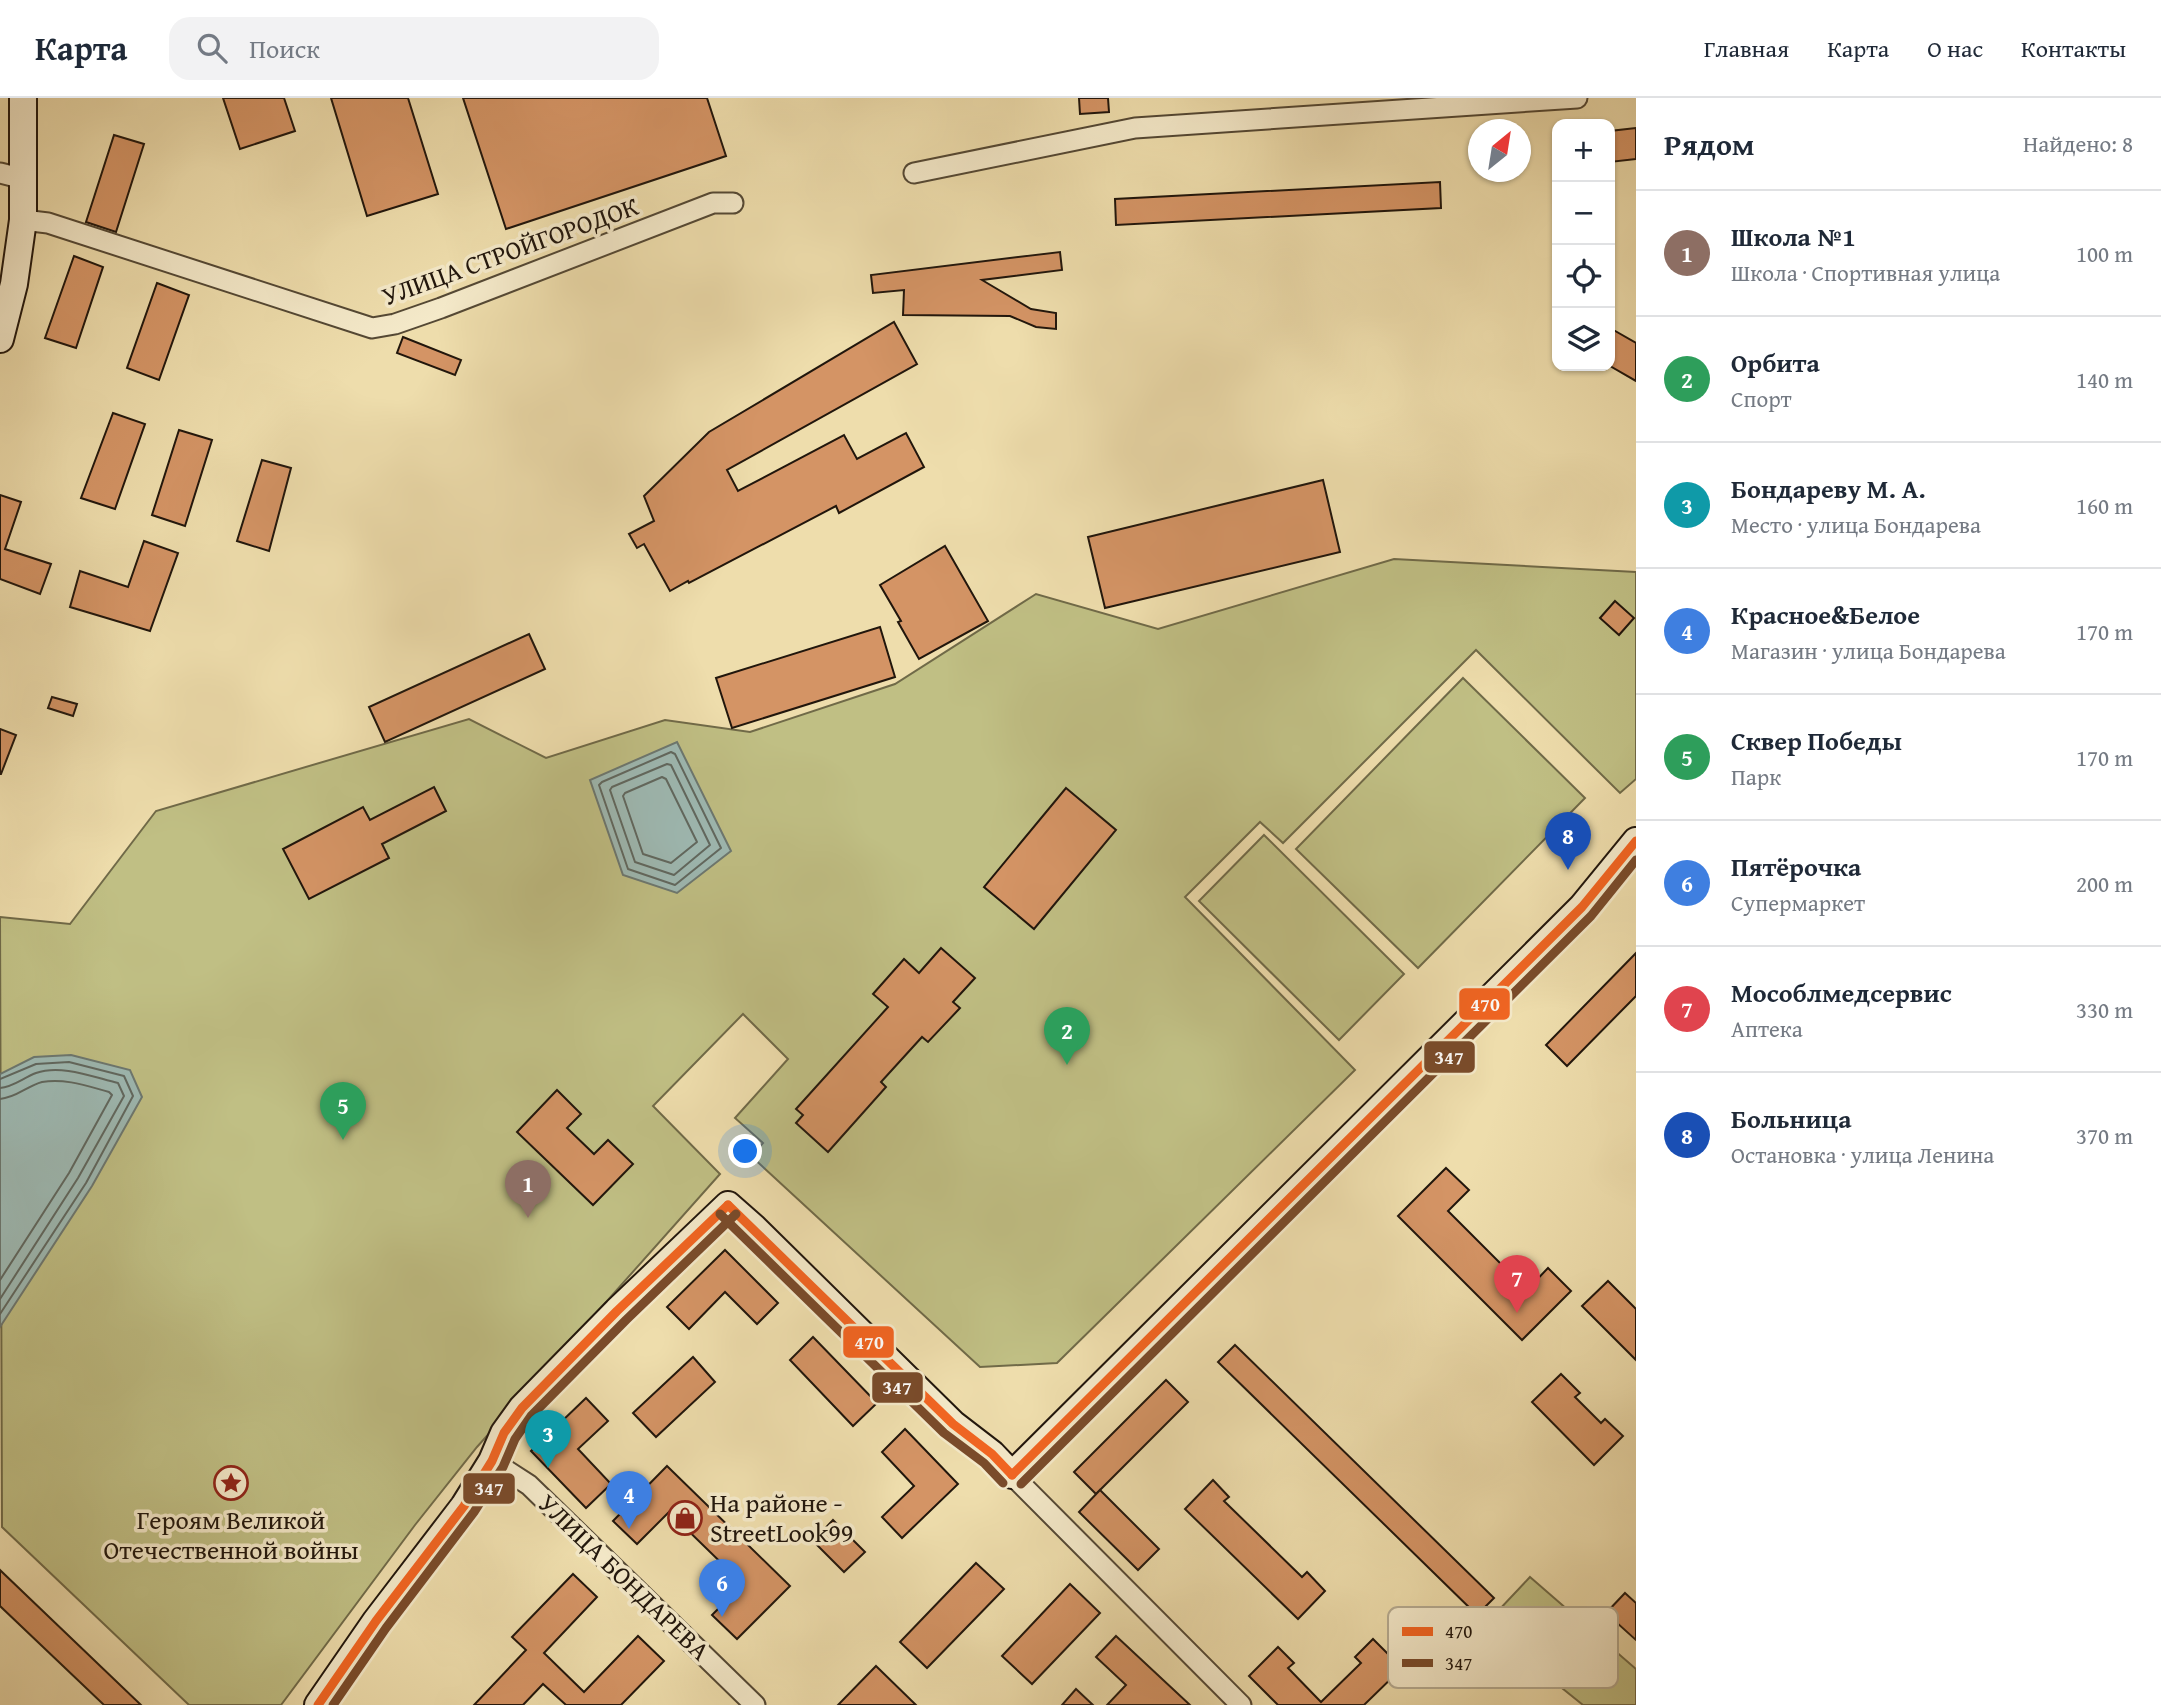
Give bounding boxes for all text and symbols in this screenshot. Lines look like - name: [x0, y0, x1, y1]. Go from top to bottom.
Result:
- search box: [169, 17, 659, 80]
- text: Карта: [35, 24, 127, 72]
- icon: search: [193, 29, 231, 67]
- text: Поиск: [249, 29, 320, 68]
- text: Главная: [1704, 31, 1789, 66]
- text: Карта: [1827, 31, 1889, 66]
- text: О нас: [1927, 31, 1983, 66]
- text: Контакты: [2021, 31, 2126, 66]
- north arrow: [1468, 119, 1531, 182]
- map controls: [1552, 119, 1615, 371]
- button: +: [1552, 119, 1615, 182]
- text: Рядом: [1664, 122, 1755, 166]
- text: Найдено: 8: [2023, 127, 2133, 160]
- button: −: [1552, 182, 1615, 245]
- street label: УЛИЦА СТРОЙГОРОДОК: [376, 186, 644, 315]
- text: Школа №1: [1731, 217, 1856, 256]
- text: 1: [1681, 237, 1693, 270]
- text: 100 m: [2076, 237, 2133, 270]
- button: locate: [1552, 245, 1615, 308]
- text: Школа · Спортивная улица: [1731, 256, 2000, 289]
- button: layers: [1552, 308, 1615, 371]
- text: Орбита: [1731, 343, 1820, 382]
- text: 2: [1681, 363, 1693, 396]
- text: 140 m: [2076, 363, 2133, 396]
- text: Спорт: [1731, 382, 1792, 415]
- text: Бондареву М. А.: [1731, 469, 1926, 508]
- text: 3: [1681, 489, 1693, 522]
- text: 160 m: [2076, 489, 2133, 522]
- text: Место · улица Бондарева: [1731, 508, 1981, 541]
- text: Красное&Белое: [1731, 595, 1920, 634]
- text: 4: [1681, 615, 1693, 648]
- text: 170 m: [2076, 615, 2133, 648]
- text: Магазин · улица Бондарева: [1731, 634, 2006, 667]
- text: Сквер Победы: [1731, 721, 1902, 760]
- text: 5: [1681, 741, 1693, 774]
- text: 170 m: [2076, 741, 2133, 774]
- text: Парк: [1731, 760, 1781, 793]
- pin: 8: [1545, 812, 1591, 870]
- text: Пятёрочка: [1731, 847, 1861, 886]
- text: 6: [1681, 867, 1693, 900]
- text: 200 m: [2076, 867, 2133, 900]
- text: Супермаркет: [1731, 886, 1865, 919]
- text: Мособлмедсервис: [1731, 973, 1952, 1012]
- line badge: 470: [1458, 987, 1511, 1021]
- text: 470: [1470, 990, 1500, 1018]
- text: 7: [1681, 993, 1693, 1026]
- text: 330 m: [2076, 993, 2133, 1026]
- pin: 2: [1044, 1007, 1090, 1065]
- text: Аптека: [1731, 1012, 1803, 1045]
- line badge: 347: [1423, 1040, 1476, 1074]
- text: 347: [1434, 1043, 1464, 1071]
- pin: 5: [320, 1082, 366, 1140]
- text: Больница: [1731, 1099, 1852, 1138]
- text: 8: [1681, 1119, 1693, 1152]
- text: 370 m: [2076, 1119, 2133, 1152]
- your location: [728, 1134, 762, 1168]
- text: Остановка · улица Ленина: [1731, 1138, 1994, 1171]
- pin: 1: [505, 1160, 551, 1218]
- pin: 7: [1494, 1255, 1540, 1313]
- line badge: 470: [842, 1325, 895, 1359]
- text: 470: [854, 1328, 884, 1356]
- line badge: 347: [871, 1371, 924, 1404]
- text: 347: [882, 1373, 912, 1401]
- pin: 3: [525, 1410, 571, 1468]
- place icon: Героям Великой Отечественной войны: [212, 1464, 250, 1502]
- pin: 4: [606, 1471, 652, 1529]
- line badge: 347: [462, 1472, 516, 1505]
- text: 347: [474, 1474, 504, 1502]
- place label: На районе - StreetLook99: [710, 1483, 853, 1552]
- street label: УЛИЦА БОНДАРЕВА: [530, 1484, 719, 1669]
- shop icon: На районе - StreetLook99: [666, 1499, 704, 1537]
- place label: Героям Великой Отечественной войны: [104, 1500, 358, 1569]
- pin: 6: [699, 1559, 745, 1617]
- legend: [1388, 1607, 1618, 1688]
- text: 470: [1445, 1617, 1472, 1645]
- text: 347: [1445, 1649, 1472, 1677]

